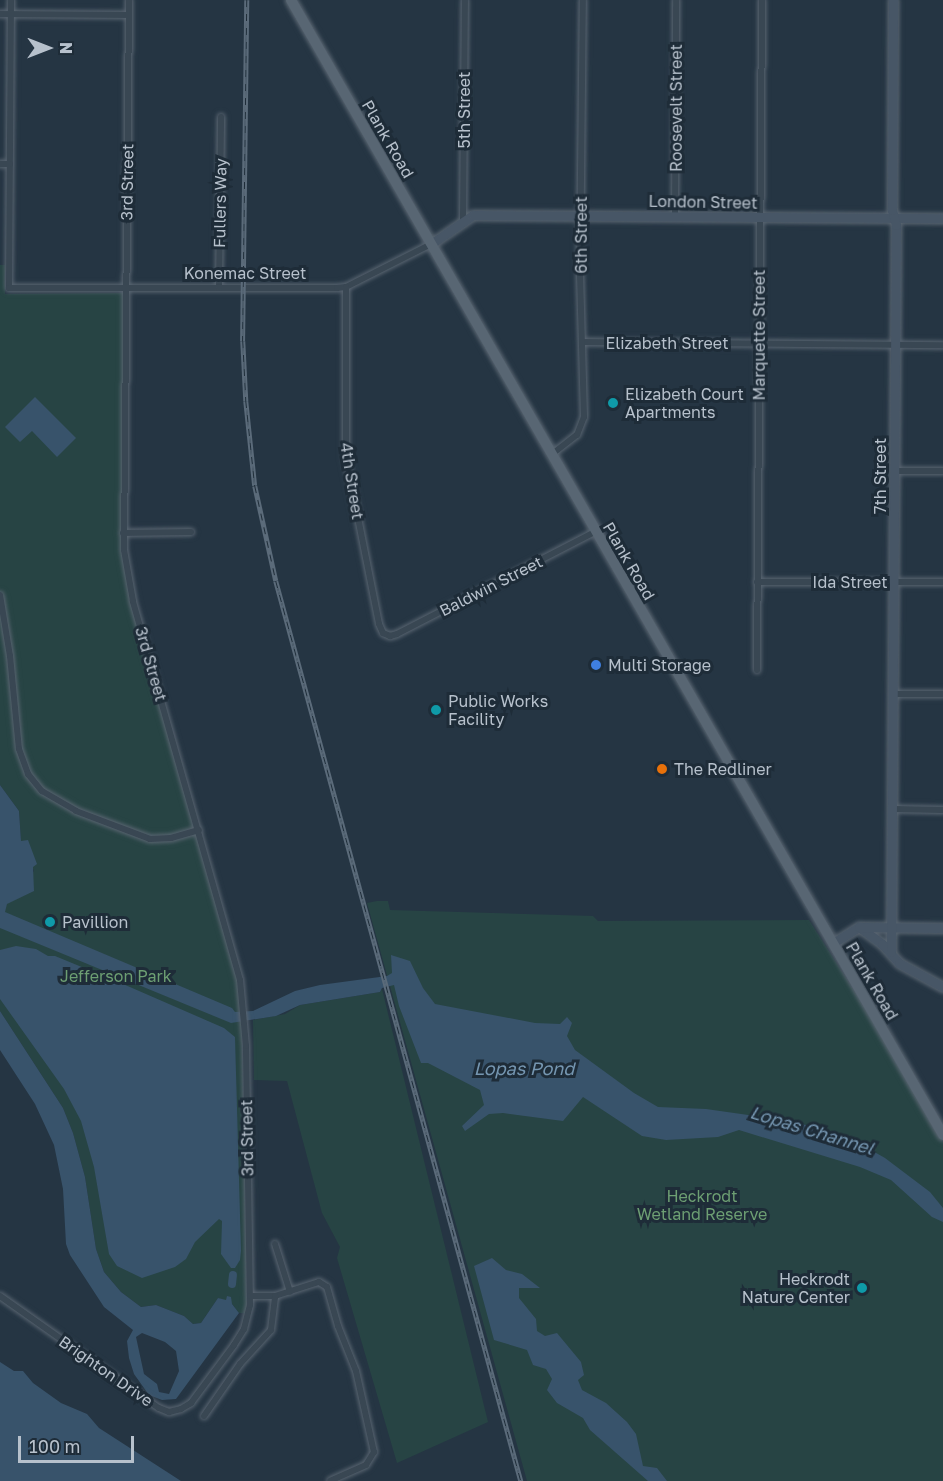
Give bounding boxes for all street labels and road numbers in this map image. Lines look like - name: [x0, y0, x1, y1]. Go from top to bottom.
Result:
- street label: Roosevelt Street: [666, 44, 686, 172]
- street label: 5th Street: [454, 72, 474, 148]
- street label: Plank Road: [358, 97, 418, 181]
- street label: 3rd Street: [117, 144, 137, 220]
- street label: Fullers Way: [210, 158, 230, 248]
- street label: London Street: [648, 191, 758, 213]
- street label: 6th Street: [571, 196, 591, 274]
- street label: Konemac Street: [184, 263, 306, 283]
- street label: Marquette Street: [749, 270, 769, 400]
- street label: Elizabeth Street: [605, 333, 729, 353]
- street label: 7th Street: [870, 438, 890, 514]
- street label: 4th Street: [336, 441, 368, 521]
- street label: Plank Road: [599, 519, 659, 603]
- street label: Baldwin Street: [436, 552, 546, 620]
- street label: Ida Street: [812, 572, 888, 592]
- street label: 3rd Street: [131, 625, 171, 703]
- street label: Plank Road: [842, 939, 902, 1023]
- street label: 3rd Street: [237, 1100, 257, 1176]
- street label: Brighton Drive: [55, 1332, 157, 1410]

